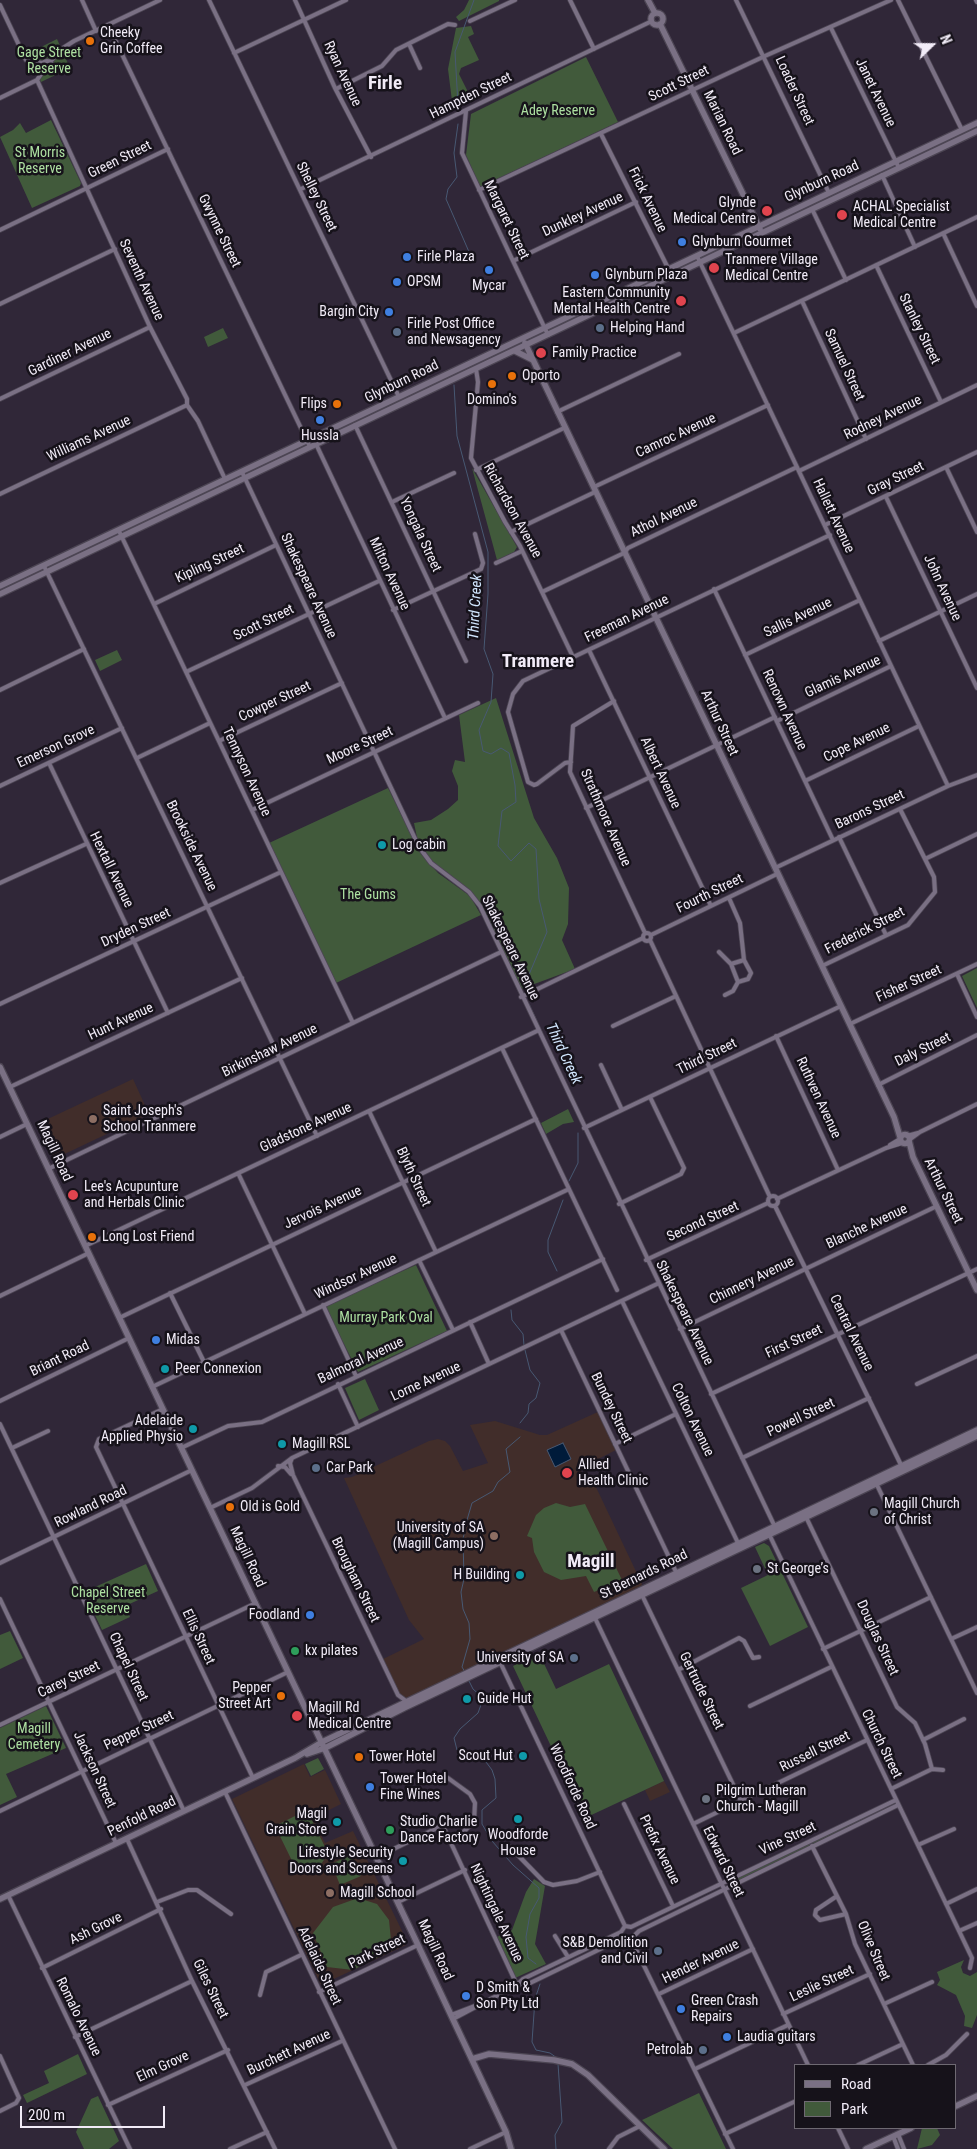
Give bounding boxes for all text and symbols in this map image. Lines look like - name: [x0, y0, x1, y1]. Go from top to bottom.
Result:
- north arrow: [907, 20, 957, 70]
- place label: Cheeky Grin Coffee: [100, 25, 163, 58]
- text: N: [937, 32, 955, 46]
- marker: Cheeky Grin Coffee: [84, 35, 96, 47]
- street label: Ryan Avenue: [320, 39, 364, 109]
- park label: Gage Street Reserve: [17, 45, 81, 78]
- street label: Loader Street: [771, 54, 817, 128]
- street label: Janet Avenue: [851, 56, 899, 130]
- street label: Scott Street: [646, 62, 712, 106]
- street label: Hampden Street: [427, 69, 515, 123]
- district label: Firle: [368, 73, 402, 95]
- street label: Marian Road: [699, 88, 745, 158]
- park label: Adey Reserve: [521, 103, 595, 119]
- street label: Green Street: [86, 137, 154, 183]
- park label: St Morris Reserve: [15, 145, 65, 178]
- street label: Glynburn Road: [782, 157, 862, 207]
- street label: Shelley Street: [292, 159, 340, 235]
- street label: Frick Avenue: [624, 165, 670, 235]
- street label: Margaret Street: [480, 178, 532, 262]
- street label: Dunkley Avenue: [540, 189, 626, 241]
- street label: Gwynne Street: [194, 192, 244, 270]
- place label: Glynde Medical Centre: [673, 195, 756, 228]
- place label: ACHAL Specialist Medical Centre: [853, 199, 950, 232]
- marker: Glynde Medical Centre: [760, 204, 774, 218]
- marker: ACHAL Specialist Medical Centre: [835, 208, 849, 222]
- place label: Glynburn Gourmet: [692, 234, 792, 250]
- marker: Glynburn Gourmet: [676, 236, 688, 248]
- street label: Seventh Avenue: [115, 237, 167, 323]
- place label: Firle Plaza: [417, 249, 475, 265]
- marker: Firle Plaza: [401, 251, 413, 263]
- place label: Tranmere Village Medical Centre: [725, 252, 818, 284]
- marker: Tranmere Village Medical Centre: [707, 261, 721, 275]
- marker: Mycar: [483, 264, 495, 276]
- place label: Glynburn Plaza: [605, 267, 688, 283]
- marker: Glynburn Plaza: [589, 269, 601, 281]
- place label: OPSM: [407, 274, 441, 290]
- marker: OPSM: [391, 276, 403, 288]
- place label: Mycar: [472, 278, 506, 294]
- place label: Eastern Community Mental Health Centre: [553, 285, 670, 318]
- street label: Stanley Street: [895, 291, 943, 367]
- marker: Eastern Community Mental Health Centre: [674, 294, 688, 308]
- place label: Bargin City: [319, 304, 379, 320]
- marker: Bargin City: [383, 306, 395, 318]
- place label: Firle Post Office and Newsagency: [407, 316, 501, 348]
- place label: Helping Hand: [610, 320, 685, 336]
- marker: Helping Hand: [594, 322, 606, 334]
- street label: Gardiner Avenue: [26, 326, 114, 380]
- marker: Firle Post Office and Newsagency: [391, 326, 403, 338]
- street label: Samuel Street: [820, 327, 868, 403]
- place label: Family Practice: [552, 345, 637, 361]
- marker: Family Practice: [534, 346, 548, 360]
- street label: Glynburn Road: [362, 357, 442, 407]
- place label: Oporto: [522, 368, 560, 384]
- marker: Oporto: [506, 370, 518, 382]
- marker: Domino's: [486, 378, 498, 390]
- place label: Domino's: [467, 392, 517, 408]
- street label: Rodney Avenue: [842, 392, 924, 444]
- place label: Flips: [301, 396, 327, 412]
- marker: Flips: [331, 398, 343, 410]
- street label: Camroc Avenue: [633, 410, 719, 462]
- street label: Williams Avenue: [44, 412, 134, 466]
- marker: Hussla: [314, 414, 326, 426]
- place label: Hussla: [301, 428, 339, 444]
- street label: Gray Street: [865, 458, 927, 500]
- street label: Richardson Avenue: [479, 461, 545, 561]
- street label: Hallett Avenue: [808, 476, 858, 556]
- street label: Yongala Street: [395, 495, 445, 575]
- street label: Athol Avenue: [628, 495, 700, 541]
- street label: Shakespeare Avenue: [276, 531, 340, 641]
- street label: Milton Avenue: [365, 535, 413, 613]
- street label: Kipling Street: [173, 541, 247, 587]
- street label: John Avenue: [919, 552, 965, 624]
- water label: Third Creek: [465, 574, 487, 640]
- street label: Freeman Avenue: [582, 591, 672, 647]
- street label: Sallis Avenue: [761, 594, 835, 642]
- street label: Scott Street: [231, 601, 297, 645]
- district label: Tranmere: [502, 651, 574, 673]
- street label: Glamis Avenue: [802, 652, 884, 702]
- street label: Renown Avenue: [758, 667, 810, 753]
- street label: Cowper Street: [236, 678, 314, 726]
- street label: Arthur Street: [696, 687, 742, 759]
- street label: Cope Avenue: [821, 720, 893, 766]
- street label: Emerson Grove: [15, 722, 97, 772]
- street label: Moore Street: [324, 723, 396, 769]
- street label: Tennyson Avenue: [218, 725, 274, 819]
- street label: Albert Avenue: [636, 735, 684, 811]
- street label: Strathmore Avenue: [576, 767, 634, 869]
- street label: Barons Street: [833, 787, 907, 833]
- street label: Brookside Avenue: [162, 798, 220, 894]
- street label: Hextall Avenue: [85, 829, 137, 911]
- place label: Log cabin: [392, 837, 446, 853]
- marker: Log cabin: [376, 839, 388, 851]
- street label: Fourth Street: [674, 871, 746, 917]
- park label: The Gums: [340, 887, 396, 903]
- street label: Shakespeare Avenue: [477, 893, 543, 1003]
- street label: Frederick Street: [822, 904, 908, 958]
- street label: Dryden Street: [99, 905, 173, 951]
- street label: Fisher Street: [874, 962, 944, 1006]
- street label: Hunt Avenue: [86, 1000, 156, 1044]
- water label: Third Creek: [541, 1020, 585, 1088]
- street label: Birkinshaw Avenue: [220, 1021, 320, 1081]
- street label: Daly Street: [892, 1029, 954, 1071]
- street label: Third Street: [674, 1035, 740, 1079]
- street label: Ruthven Avenue: [792, 1055, 844, 1141]
- street label: Gladstone Avenue: [257, 1099, 355, 1157]
- place label: Saint Joseph's School Tranmere: [103, 1103, 196, 1136]
- marker: Saint Joseph's School Tranmere: [87, 1113, 99, 1125]
- street label: Magill Road: [33, 1118, 75, 1184]
- street label: Blyth Street: [392, 1145, 434, 1209]
- street label: Arthur Street: [920, 1156, 966, 1226]
- place label: Lee's Acupunture and Herbals Clinic: [84, 1179, 184, 1212]
- street label: Jervois Avenue: [281, 1183, 365, 1233]
- marker: Lee's Acupunture and Herbals Clinic: [66, 1188, 80, 1202]
- street label: Second Street: [665, 1198, 741, 1246]
- street label: Blanche Avenue: [824, 1201, 910, 1253]
- place label: Long Lost Friend: [102, 1229, 194, 1245]
- marker: Long Lost Friend: [86, 1231, 98, 1243]
- street label: Windsor Avenue: [312, 1251, 400, 1303]
- street label: Chinnery Avenue: [707, 1253, 797, 1309]
- street label: Shakespeare Avenue: [651, 1258, 717, 1368]
- street label: Central Avenue: [825, 1292, 877, 1374]
- park label: Murray Park Oval: [339, 1310, 433, 1326]
- street label: First Street: [763, 1322, 825, 1362]
- place label: Midas: [166, 1332, 200, 1348]
- marker: Midas: [150, 1334, 162, 1346]
- street label: Balmoral Avenue: [316, 1334, 406, 1388]
- street label: Briant Road: [28, 1337, 92, 1381]
- street label: Lorne Avenue: [389, 1359, 463, 1405]
- place label: Peer Connexion: [175, 1361, 262, 1377]
- marker: Peer Connexion: [159, 1363, 171, 1375]
- street label: Bundey Street: [587, 1370, 635, 1446]
- street label: Colton Avenue: [667, 1381, 717, 1459]
- street label: Powell Street: [764, 1395, 838, 1441]
- place label: Adelaide Applied Physio: [101, 1413, 183, 1445]
- marker: Adelaide Applied Physio: [187, 1423, 199, 1435]
- place label: Magill RSL: [292, 1436, 350, 1452]
- marker: Magill RSL: [276, 1438, 288, 1450]
- place label: Allied Health Clinic: [578, 1457, 648, 1490]
- place label: Car Park: [326, 1460, 373, 1476]
- marker: Car Park: [310, 1462, 322, 1474]
- marker: Allied Health Clinic: [560, 1466, 574, 1480]
- street label: Rowland Road: [52, 1482, 130, 1532]
- place label: Magill Church of Christ: [884, 1496, 960, 1528]
- place label: Old is Gold: [240, 1499, 300, 1515]
- marker: Old is Gold: [224, 1501, 236, 1513]
- marker: Magill Church of Christ: [868, 1506, 880, 1518]
- place label: University of SA (Magill Campus): [393, 1520, 484, 1552]
- street label: Magill Road: [226, 1524, 268, 1590]
- marker: University of SA (Magill Campus): [488, 1530, 500, 1542]
- street label: Brougham Street: [327, 1535, 383, 1625]
- street label: St Bernards Road: [597, 1547, 691, 1603]
- district label: Magill: [567, 1551, 615, 1573]
- place label: St George’s: [767, 1561, 829, 1577]
- marker: St George’s: [751, 1563, 763, 1575]
- place label: H Building: [453, 1567, 510, 1583]
- marker: H Building: [514, 1569, 526, 1581]
- park label: Chapel Street Reserve: [71, 1585, 145, 1618]
- street label: Douglas Street: [852, 1598, 902, 1678]
- street label: Ellis Street: [178, 1607, 218, 1667]
- place label: Foodland: [249, 1607, 300, 1623]
- marker: Foodland: [304, 1609, 316, 1621]
- street label: Chapel Street: [105, 1630, 151, 1704]
- place label: kx pilates: [305, 1643, 358, 1659]
- marker: kx pilates: [289, 1645, 301, 1657]
- place label: University of SA: [477, 1650, 564, 1666]
- street label: Gertrude Street: [675, 1650, 727, 1732]
- marker: University of SA: [568, 1652, 580, 1664]
- street label: Carey Street: [35, 1658, 103, 1702]
- place label: Pepper Street Art: [218, 1680, 271, 1712]
- marker: Pepper Street Art: [275, 1690, 287, 1702]
- place label: Guide Hut: [477, 1691, 532, 1707]
- marker: Guide Hut: [461, 1693, 473, 1705]
- place label: Magill Rd Medical Centre: [308, 1700, 391, 1732]
- street label: Church Street: [857, 1707, 905, 1781]
- street label: Pepper Street: [102, 1708, 176, 1754]
- marker: Magill Rd Medical Centre: [290, 1709, 304, 1723]
- park label: Magill Cemetery: [8, 1721, 60, 1754]
- street label: Russell Street: [777, 1728, 853, 1776]
- street label: Jackson Street: [69, 1729, 119, 1811]
- street label: Woodforde Road: [545, 1742, 599, 1832]
- place label: Scout Hut: [459, 1748, 513, 1764]
- place label: Tower Hotel: [369, 1749, 435, 1765]
- marker: Scout Hut: [517, 1750, 529, 1762]
- marker: Tower Hotel: [353, 1751, 365, 1763]
- place label: Tower Hotel Fine Wines: [380, 1771, 446, 1804]
- marker: Tower Hotel Fine Wines: [364, 1781, 376, 1793]
- place label: Pilgrim Lutheran Church - Magill: [716, 1783, 806, 1815]
- street label: Penfold Road: [105, 1793, 179, 1841]
- marker: Pilgrim Lutheran Church - Magill: [700, 1793, 712, 1805]
- place label: Magil Grain Store: [266, 1806, 327, 1838]
- marker: Woodforde House: [512, 1813, 524, 1825]
- street label: Prefix Avenue: [635, 1813, 683, 1887]
- place label: Studio Charlie Dance Factory: [400, 1814, 479, 1846]
- marker: Magil Grain Store: [331, 1816, 343, 1828]
- street label: Vine Street: [757, 1819, 819, 1859]
- marker: Studio Charlie Dance Factory: [384, 1824, 396, 1836]
- street label: Edward Street: [699, 1824, 747, 1900]
- place label: Woodforde House: [488, 1827, 548, 1860]
- place label: Lifestyle Security Doors and Screens: [289, 1845, 393, 1878]
- marker: Lifestyle Security Doors and Screens: [397, 1855, 409, 1867]
- street label: Nightingale Avenue: [466, 1861, 526, 1965]
- place label: Magill School: [340, 1885, 415, 1901]
- marker: Magill School: [324, 1887, 336, 1899]
- street label: Ash Grove: [67, 1909, 125, 1949]
- street label: Magill Road: [414, 1917, 456, 1983]
- street label: Olive Street: [853, 1919, 893, 1983]
- street label: Adelaide Street: [294, 1924, 344, 2008]
- street label: Park Street: [346, 1931, 408, 1973]
- place label: S&B Demolition and Civil: [563, 1935, 648, 1968]
- street label: Hender Avenue: [660, 1936, 742, 1988]
- marker: S&B Demolition and Civil: [652, 1945, 664, 1957]
- street label: Giles Street: [188, 1957, 232, 2021]
- street label: Leslie Street: [787, 1962, 857, 2006]
- street label: Romalo Avenue: [52, 1975, 104, 2059]
- place label: D Smith & Son Pty Ltd: [476, 1980, 539, 2012]
- marker: D Smith & Son Pty Ltd: [460, 1990, 472, 2002]
- place label: Green Crash Repairs: [691, 1993, 758, 2025]
- marker: Green Crash Repairs: [675, 2003, 687, 2015]
- street label: Burchett Avenue: [245, 2026, 333, 2080]
- place label: Laudia guitars: [737, 2029, 816, 2045]
- marker: Laudia guitars: [721, 2031, 733, 2043]
- place label: Petrolab: [647, 2042, 693, 2058]
- marker: Petrolab: [697, 2044, 709, 2056]
- street label: Elm Grove: [134, 2048, 192, 2086]
- legend: [794, 2064, 957, 2129]
- text: Road: [841, 2075, 871, 2093]
- scale bar: [22, 2096, 168, 2128]
- text: Park: [841, 2100, 868, 2118]
- text: 200 m: [28, 2106, 65, 2124]

